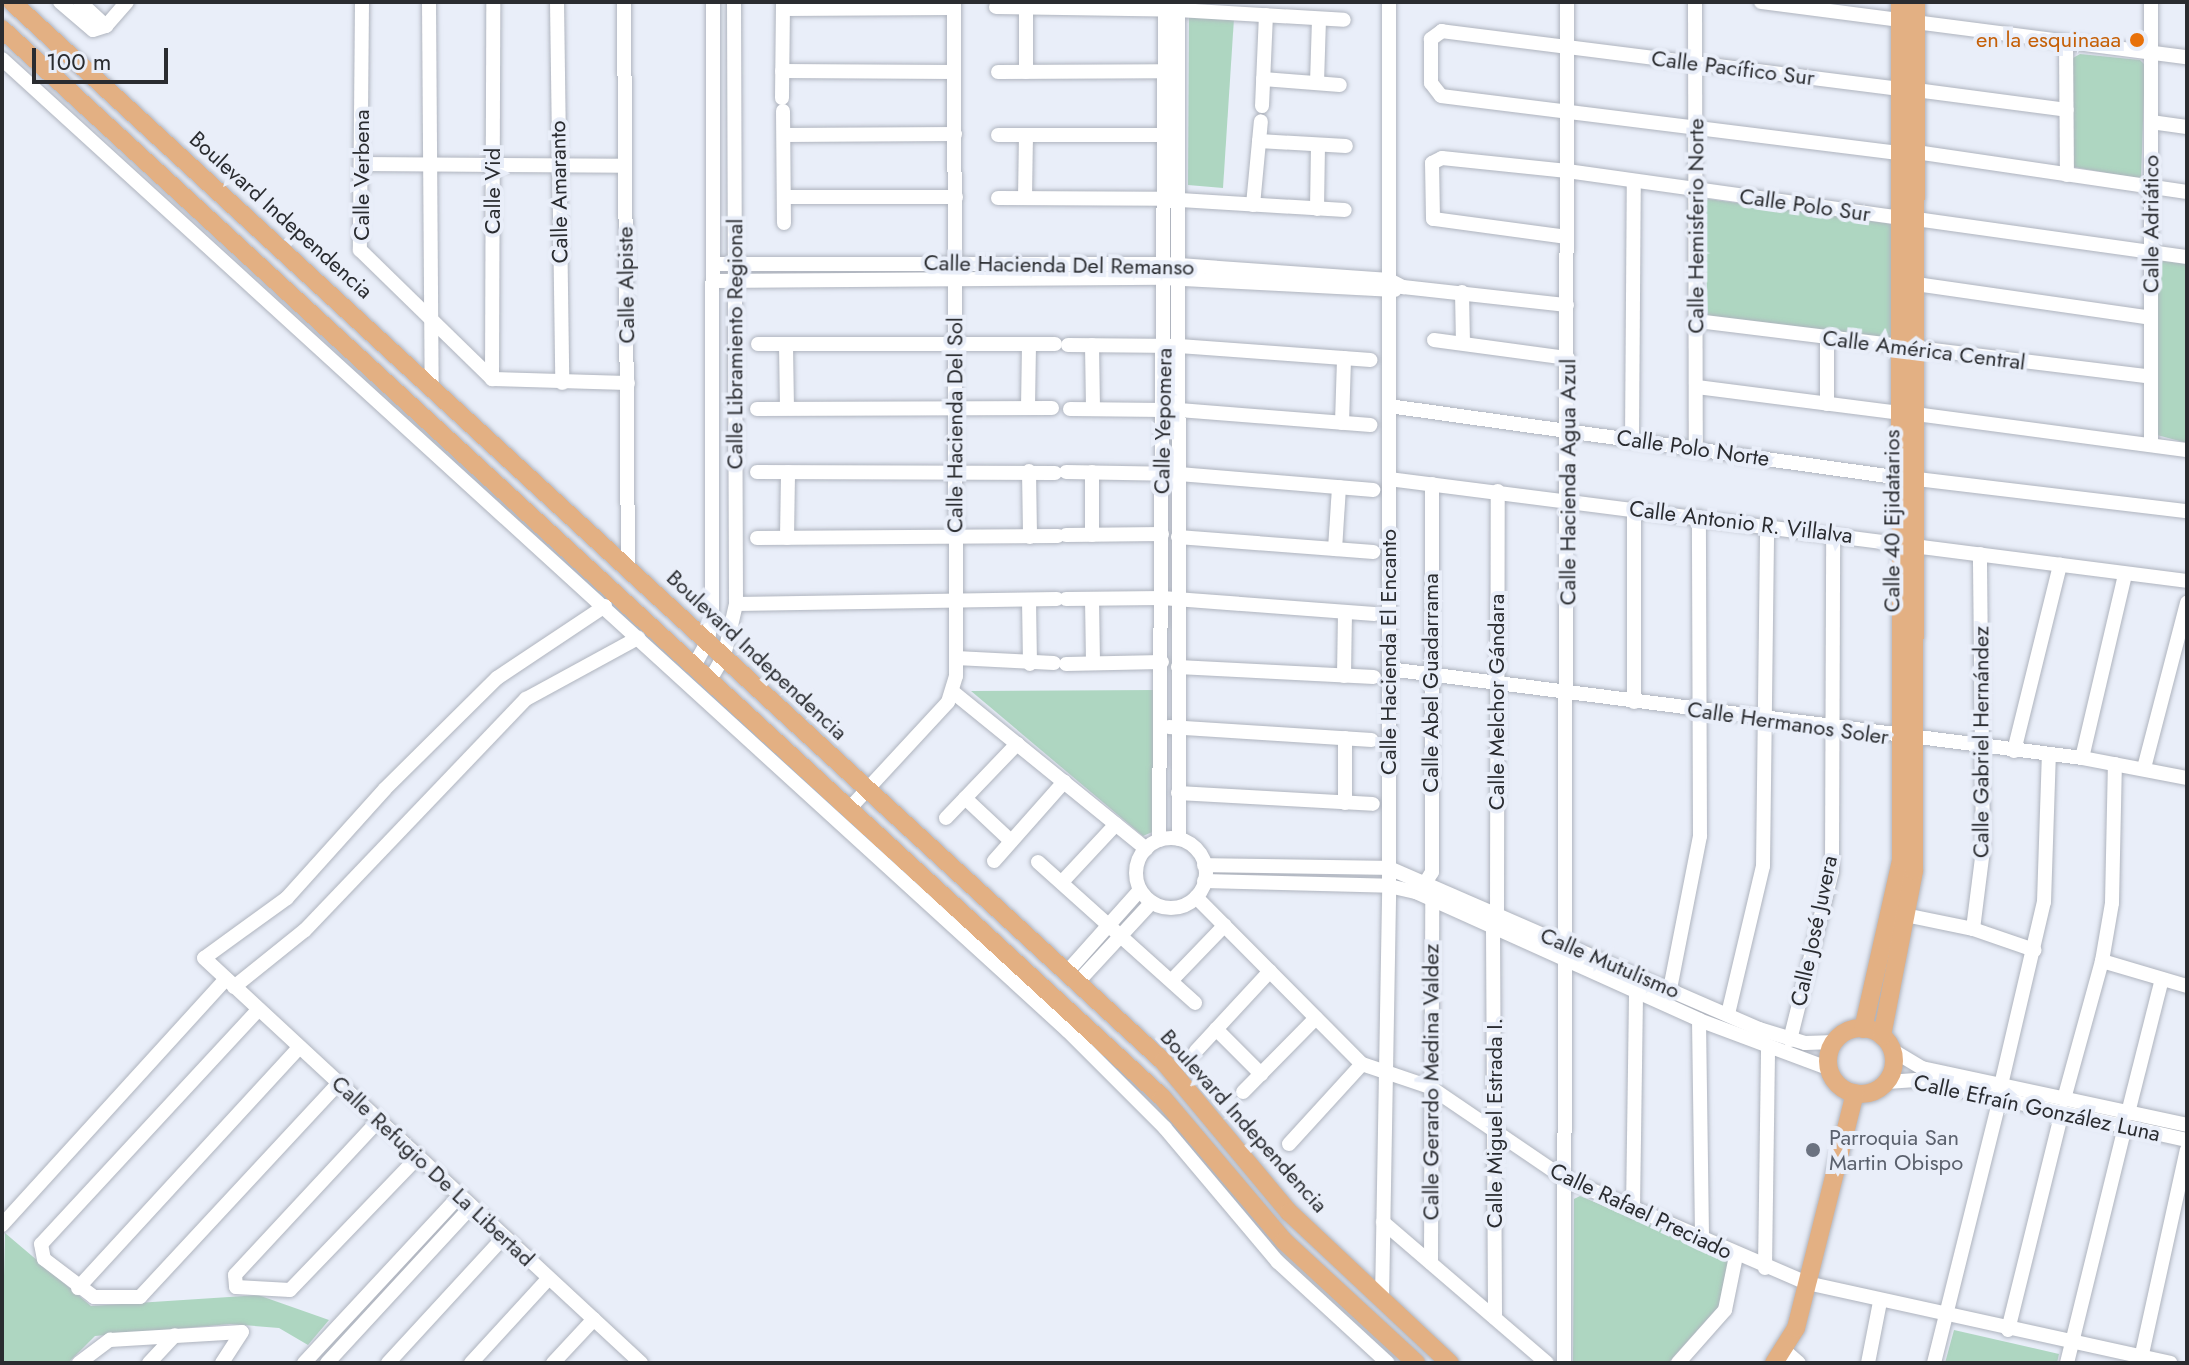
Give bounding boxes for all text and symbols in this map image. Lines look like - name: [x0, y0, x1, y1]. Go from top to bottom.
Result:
- place label: en la esquinaaa: [1976, 27, 2121, 53]
- marker: en la esquinaaa: [2128, 31, 2146, 49]
- scale bar: [36, 32, 172, 82]
- text: 100 m: [46, 44, 112, 79]
- street label: Calle Pacífico Sur: [1650, 45, 1816, 91]
- street label: Calle Verbena: [349, 109, 375, 241]
- street label: Calle Hemisferio Norte: [1683, 118, 1709, 334]
- street label: Calle Amaranto: [545, 120, 573, 264]
- street label: Boulevard Independencia: [184, 126, 378, 304]
- street label: Calle Vid: [480, 148, 506, 234]
- street label: Calle Adriático: [2138, 155, 2164, 293]
- street label: Calle Polo Sur: [1738, 183, 1872, 227]
- street label: Calle Libramiento Regional: [722, 219, 748, 469]
- street label: Calle Alpiste: [612, 226, 640, 344]
- street label: Calle Hacienda Del Remanso: [923, 249, 1195, 281]
- street label: Calle Hacienda Del Sol: [942, 317, 968, 533]
- street label: Calle América Central: [1821, 324, 2027, 376]
- street label: Calle Yepomera: [1149, 348, 1177, 494]
- street label: Calle Hacienda Agua Azul: [1555, 359, 1581, 605]
- street label: Calle Polo Norte: [1615, 424, 1771, 472]
- street label: Calle 40 Ejidatarios: [1879, 430, 1905, 612]
- street label: Calle Antonio R. Villalva: [1628, 495, 1854, 549]
- street label: Calle Hacienda El Encanto: [1376, 529, 1402, 775]
- street label: Boulevard Independencia: [661, 564, 853, 746]
- street label: Calle Abel Guadarrama: [1418, 573, 1444, 793]
- street label: Calle Melchor Gándara: [1484, 594, 1510, 810]
- street label: Calle Gabriel Hernández: [1968, 626, 1994, 858]
- street label: Calle Hermanos Soler: [1686, 696, 1890, 750]
- street label: Calle José Juvera: [1785, 853, 1843, 1009]
- street label: Calle Mutulismo: [1536, 922, 1684, 1004]
- street label: Calle Gerardo Medina Valdez: [1418, 944, 1444, 1220]
- street label: Calle Miguel Estrada I.: [1482, 1018, 1508, 1228]
- street label: Boulevard Independencia: [1155, 1024, 1333, 1218]
- street label: Calle Efraín González Luna: [1911, 1069, 2163, 1147]
- street label: Calle Refugio De La Libertad: [326, 1070, 540, 1272]
- place label: Parroquia San Martin Obispo: [1829, 1124, 1963, 1176]
- marker: Parroquia San Martin Obispo: [1804, 1141, 1822, 1159]
- street label: Calle Rafael Preciado: [1546, 1157, 1736, 1265]

